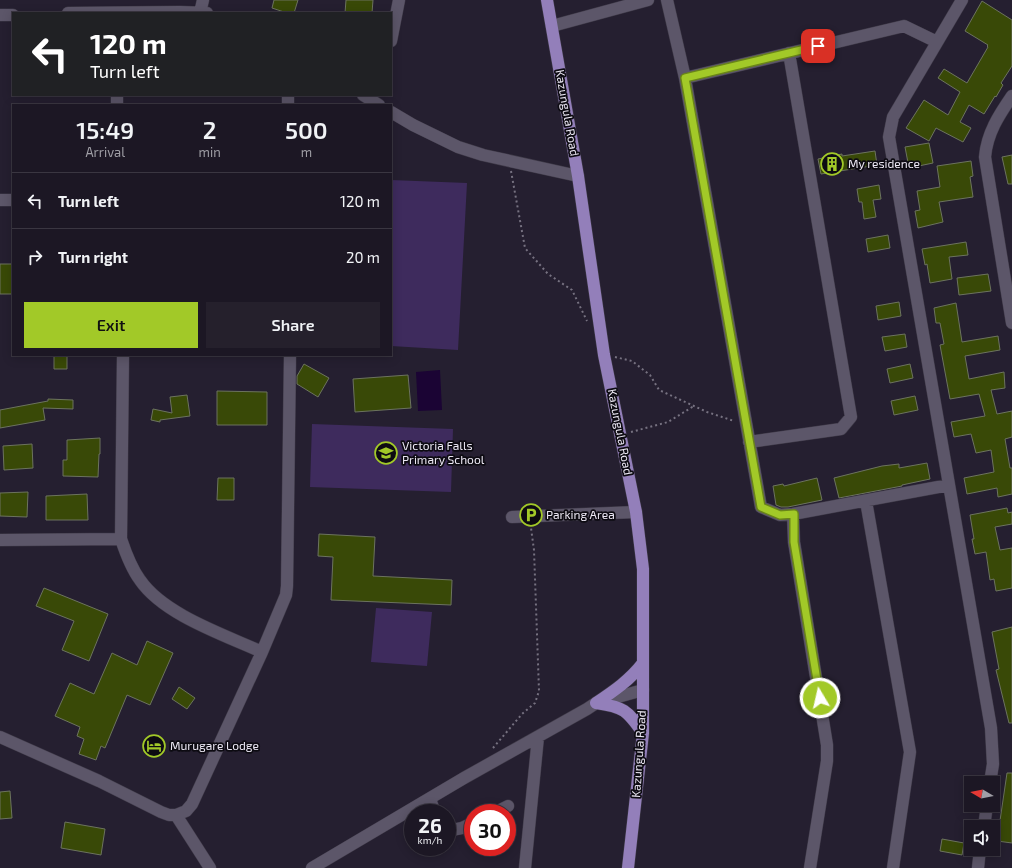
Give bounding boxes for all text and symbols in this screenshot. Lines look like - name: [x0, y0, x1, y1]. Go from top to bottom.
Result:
- text: 120 m: [90, 26, 167, 60]
- icon: left: [24, 28, 76, 80]
- pin: [801, 29, 835, 63]
- icon: arrive: [807, 35, 829, 57]
- text: Turn left: [90, 60, 160, 82]
- street label: Kazungula Road: [553, 68, 582, 157]
- text: 15:49: [76, 115, 134, 144]
- text: 2: [203, 115, 217, 144]
- text: 500: [285, 115, 328, 144]
- text: Arrival: [85, 144, 125, 160]
- text: min: [199, 144, 221, 160]
- text: m: [301, 144, 312, 160]
- building icon: My residence: [819, 151, 845, 177]
- place label: My residence: [848, 156, 920, 170]
- icon: left: [24, 190, 46, 212]
- text: Turn left: [58, 192, 119, 210]
- text: 120 m: [340, 192, 380, 210]
- icon: right: [24, 246, 46, 268]
- text: Turn right: [58, 248, 128, 266]
- text: 20 m: [346, 248, 380, 266]
- button: Exit: [24, 302, 198, 348]
- button: Share: [206, 302, 380, 348]
- street label: Kazungula Road: [606, 387, 636, 476]
- place label: Victoria Falls Primary School: [402, 438, 485, 466]
- school or university icon: Victoria Falls Primary School: [373, 440, 399, 466]
- parking icon: Parking Area: [518, 502, 544, 528]
- place label: Parking Area: [546, 507, 615, 521]
- position arrow: [799, 677, 841, 719]
- street label: Kazungula Road: [628, 710, 648, 798]
- hotel icon: Murugare Lodge: [141, 733, 167, 759]
- place label: Murugare Lodge: [170, 738, 259, 752]
- north arrow: [964, 776, 1000, 812]
- map controls: [964, 776, 1000, 856]
- speed limit sign: 30: [464, 804, 516, 856]
- text: 26: [418, 813, 442, 837]
- button: sound: [964, 820, 1000, 856]
- text: km/h: [418, 834, 442, 846]

